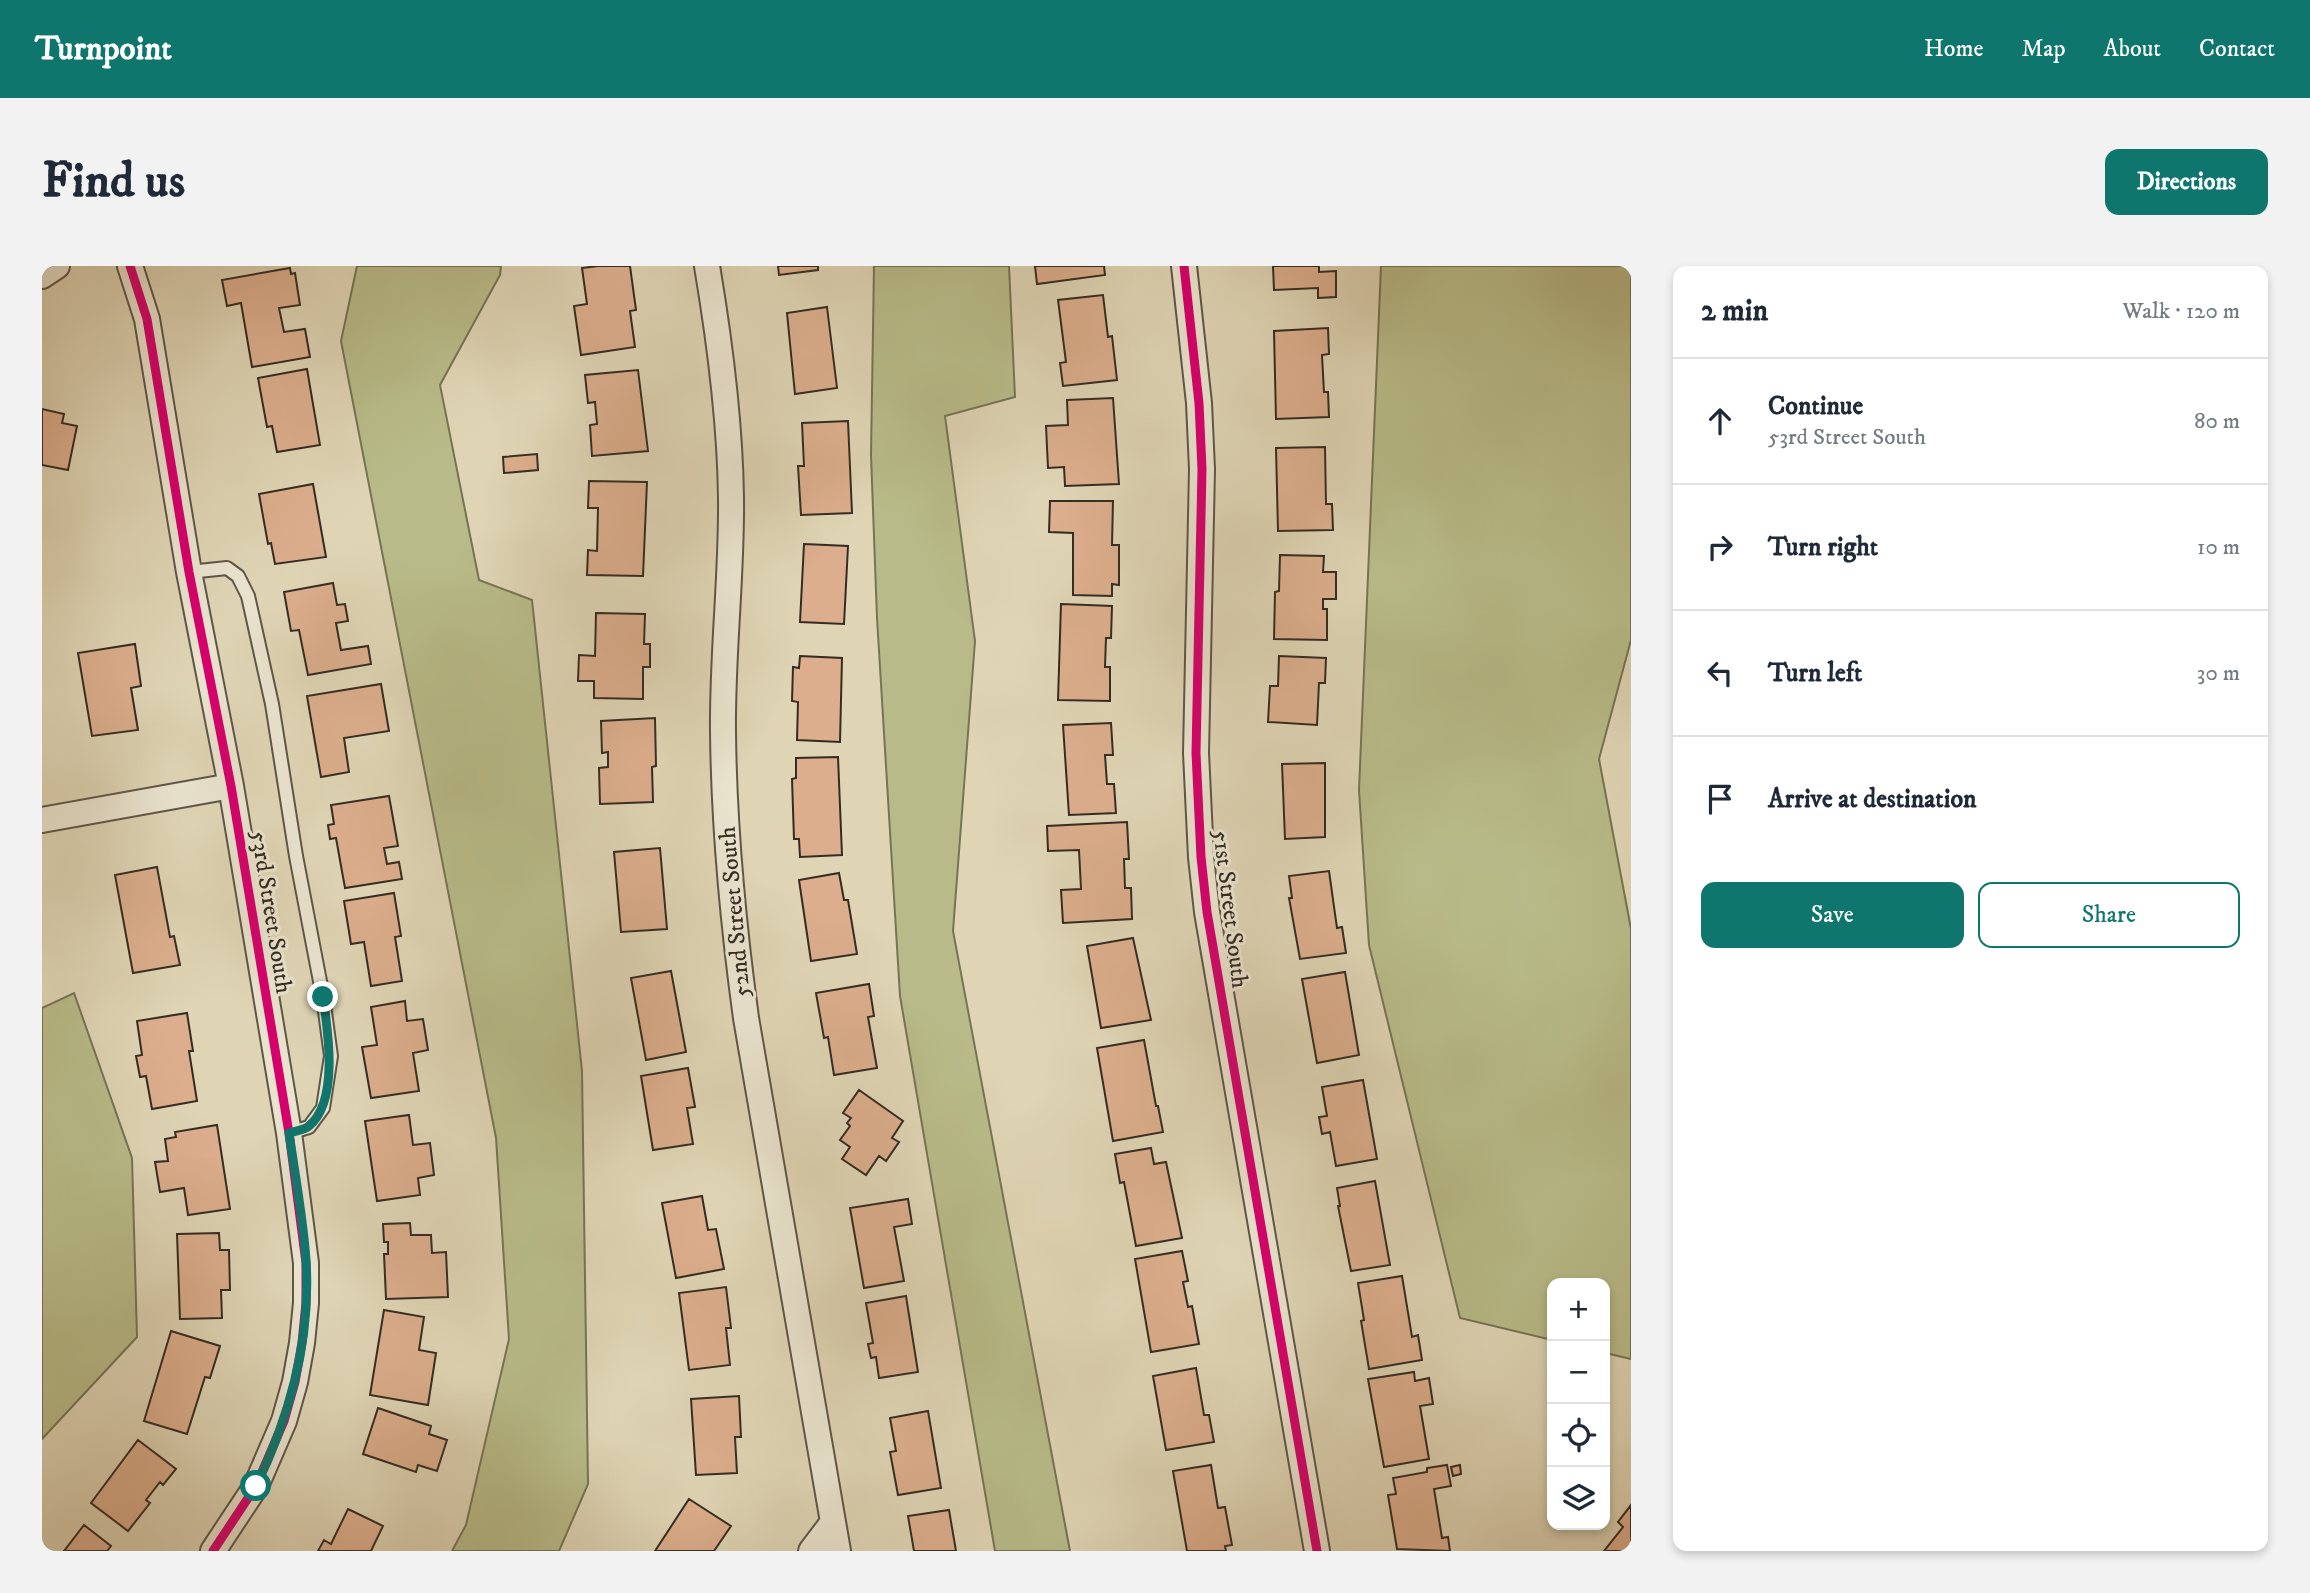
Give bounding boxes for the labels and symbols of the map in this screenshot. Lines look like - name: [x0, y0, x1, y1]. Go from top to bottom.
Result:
- street label: 52nd Street South: [713, 825, 757, 999]
- street label: 53rd Street South: [243, 828, 299, 996]
- street label: 51st Street South: [1205, 828, 1255, 990]
- route end: [307, 981, 338, 1012]
- route start: [240, 1470, 271, 1501]

